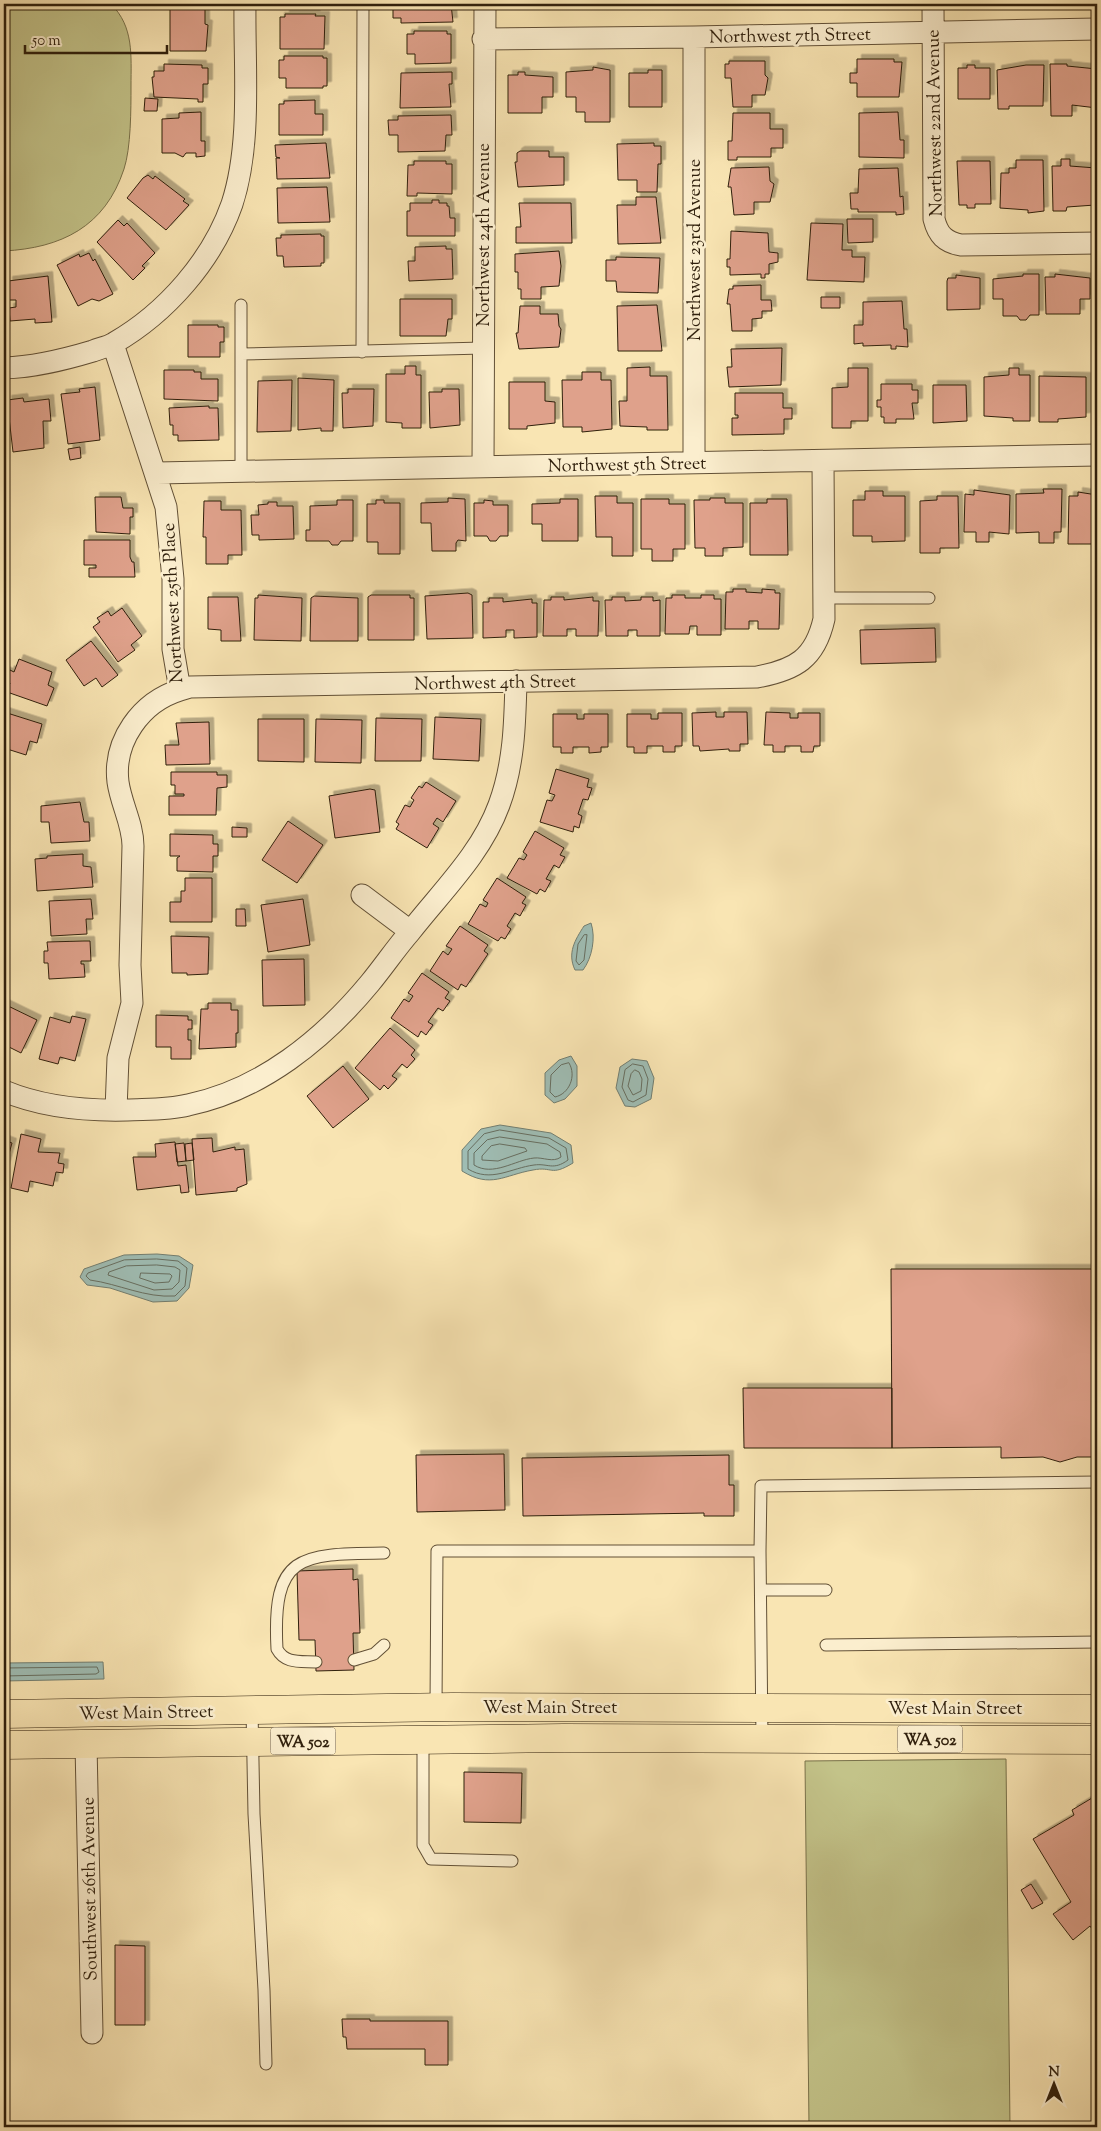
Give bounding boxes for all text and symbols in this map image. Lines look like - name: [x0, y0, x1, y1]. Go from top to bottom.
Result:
- scale bar: [25, 22, 168, 54]
- street label: Northwest 7th Street: [709, 23, 871, 51]
- street label: Northwest 22nd Avenue: [921, 29, 951, 217]
- text: 50 m: [31, 31, 61, 52]
- street label: Northwest 24th Avenue: [472, 143, 498, 327]
- street label: Northwest 23rd Avenue: [683, 159, 709, 341]
- street label: Northwest 5th Street: [547, 452, 707, 480]
- street label: Northwest 25th Place: [157, 522, 191, 684]
- street label: Northwest 4th Street: [414, 670, 576, 698]
- street label: West Main Street: [483, 1696, 617, 1722]
- street label: West Main Street: [888, 1697, 1022, 1723]
- street label: West Main Street: [79, 1700, 214, 1728]
- road number: WA 502: [898, 1726, 962, 1752]
- road number: WA 502: [270, 1728, 336, 1754]
- street label: Southwest 26th Avenue: [76, 1797, 106, 1981]
- north arrow: [1028, 2058, 1078, 2108]
- text: N: [1048, 2063, 1060, 2083]

